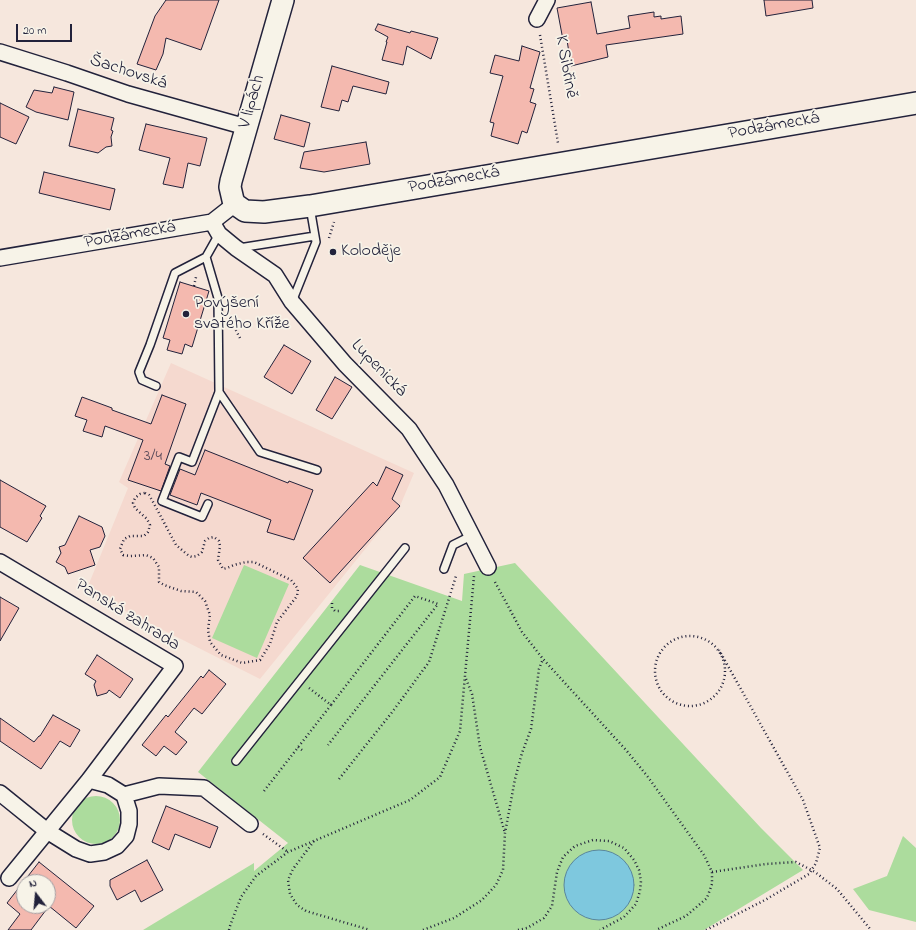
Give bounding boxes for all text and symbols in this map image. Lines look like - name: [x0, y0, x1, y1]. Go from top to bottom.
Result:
- scale bar: [18, 16, 74, 42]
- text: 20 m: [23, 22, 46, 40]
- street label: K Sibřině: [549, 34, 581, 100]
- street label: Šachovská: [86, 50, 170, 96]
- street label: V lipách: [235, 73, 271, 131]
- street label: Podzámecká: [727, 108, 821, 146]
- street label: Podzámecká: [407, 162, 501, 200]
- street label: Podzámecká: [83, 217, 177, 255]
- place label: Koloděje: [341, 241, 401, 263]
- marker: Koloděje: [328, 247, 338, 257]
- place label: Povýšení svatého Kříže: [194, 293, 290, 336]
- marker: Povýšení svatého Kříže: [181, 309, 191, 319]
- street label: Lupenická: [345, 336, 411, 402]
- house number: 3/4: [144, 447, 162, 467]
- street label: Panská zahrada: [71, 575, 183, 657]
- north arrow: [16, 874, 56, 914]
- text: N: [27, 875, 39, 892]

